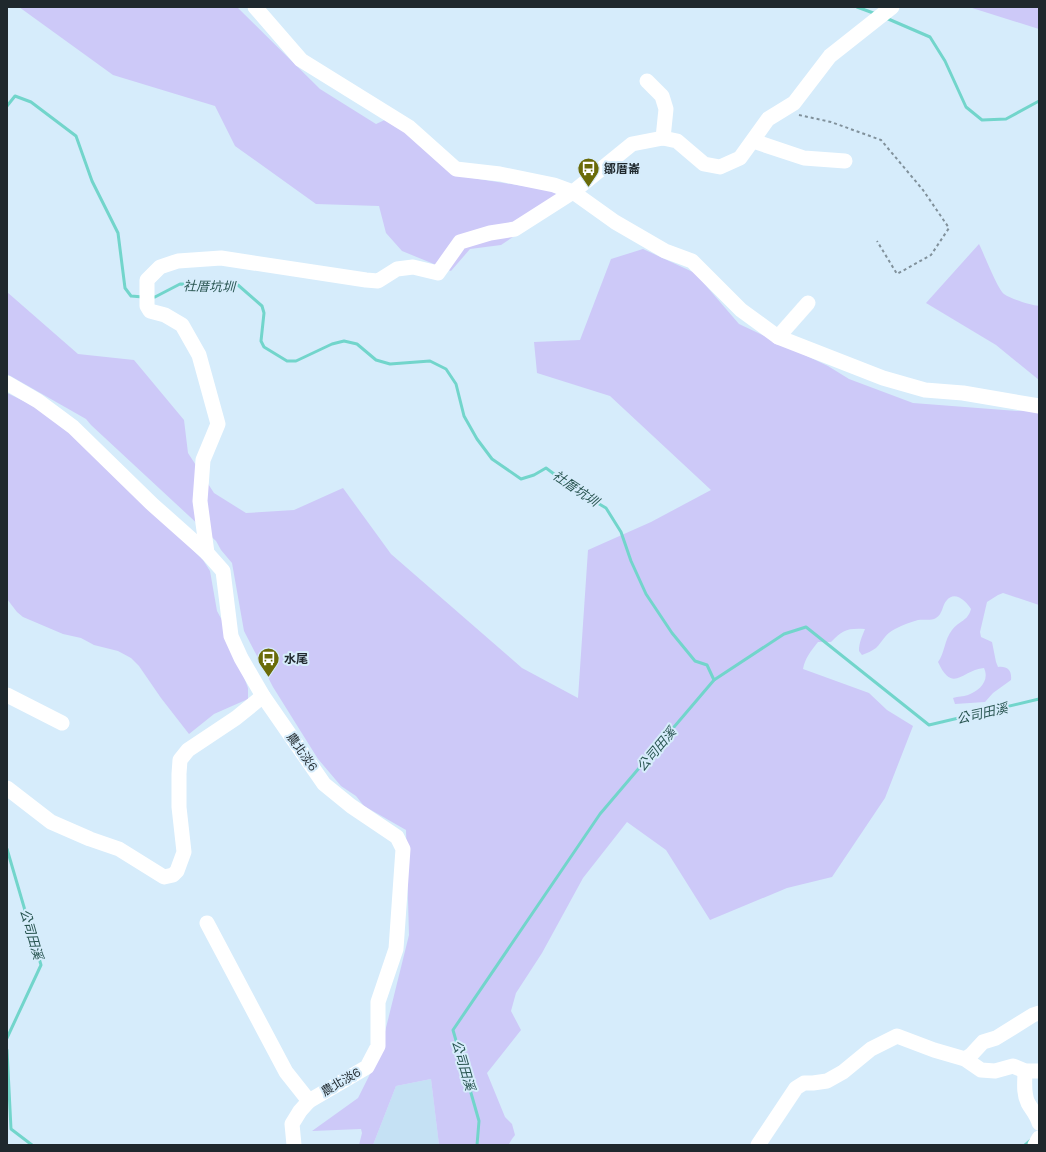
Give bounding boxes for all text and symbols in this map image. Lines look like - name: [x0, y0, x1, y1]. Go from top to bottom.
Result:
- bus stop icon: 鄒厝崙: [576, 156, 602, 189]
- place label: 鄒厝崙: [604, 161, 640, 177]
- water label: 社厝坑圳: [183, 278, 237, 295]
- water label: 社厝坑圳: [549, 467, 604, 511]
- bus stop icon: 水尾: [256, 646, 282, 679]
- place label: 水尾: [284, 651, 308, 667]
- water label: 公司田溪: [955, 699, 1011, 728]
- water label: 公司田溪: [633, 722, 681, 775]
- street label: 農北淡6: [283, 730, 321, 774]
- water label: 公司田溪: [16, 907, 47, 963]
- water label: 公司田溪: [448, 1038, 479, 1094]
- street label: 農北淡6: [318, 1064, 364, 1100]

